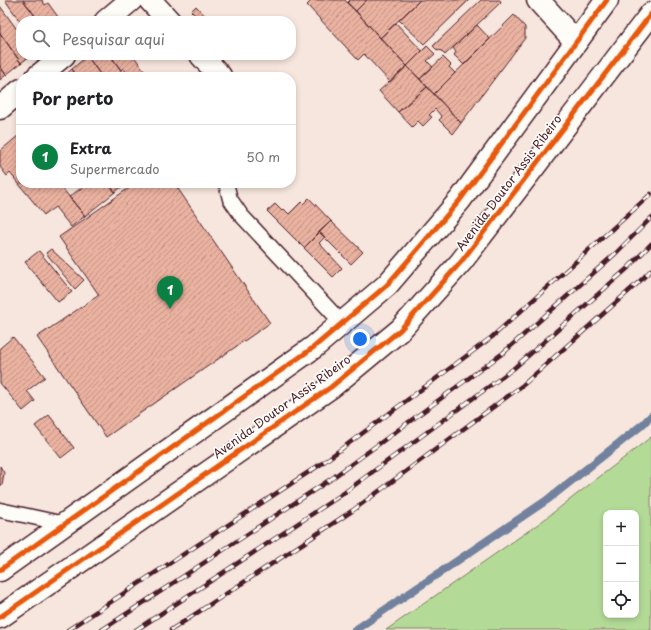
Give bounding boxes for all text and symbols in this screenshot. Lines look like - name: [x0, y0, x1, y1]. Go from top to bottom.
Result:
- search box: [16, 16, 296, 60]
- icon: search: [30, 27, 52, 49]
- text: Pesquisar aqui: [62, 27, 165, 50]
- text: Por perto: [32, 85, 113, 111]
- street label: Avenida Doutor Assis Ribeiro: [451, 110, 566, 254]
- text: Extra: [70, 136, 112, 159]
- text: 1: [42, 147, 48, 166]
- text: 50 m: [246, 147, 280, 166]
- text: Supermercado: [70, 159, 160, 178]
- pin: 1: [157, 276, 183, 309]
- your location: [350, 329, 370, 349]
- street label: Avenida Doutor Assis Ribeiro: [209, 350, 354, 462]
- map controls: [603, 510, 639, 618]
- button: +: [603, 510, 639, 546]
- button: −: [603, 546, 639, 582]
- button: locate: [603, 582, 639, 618]

